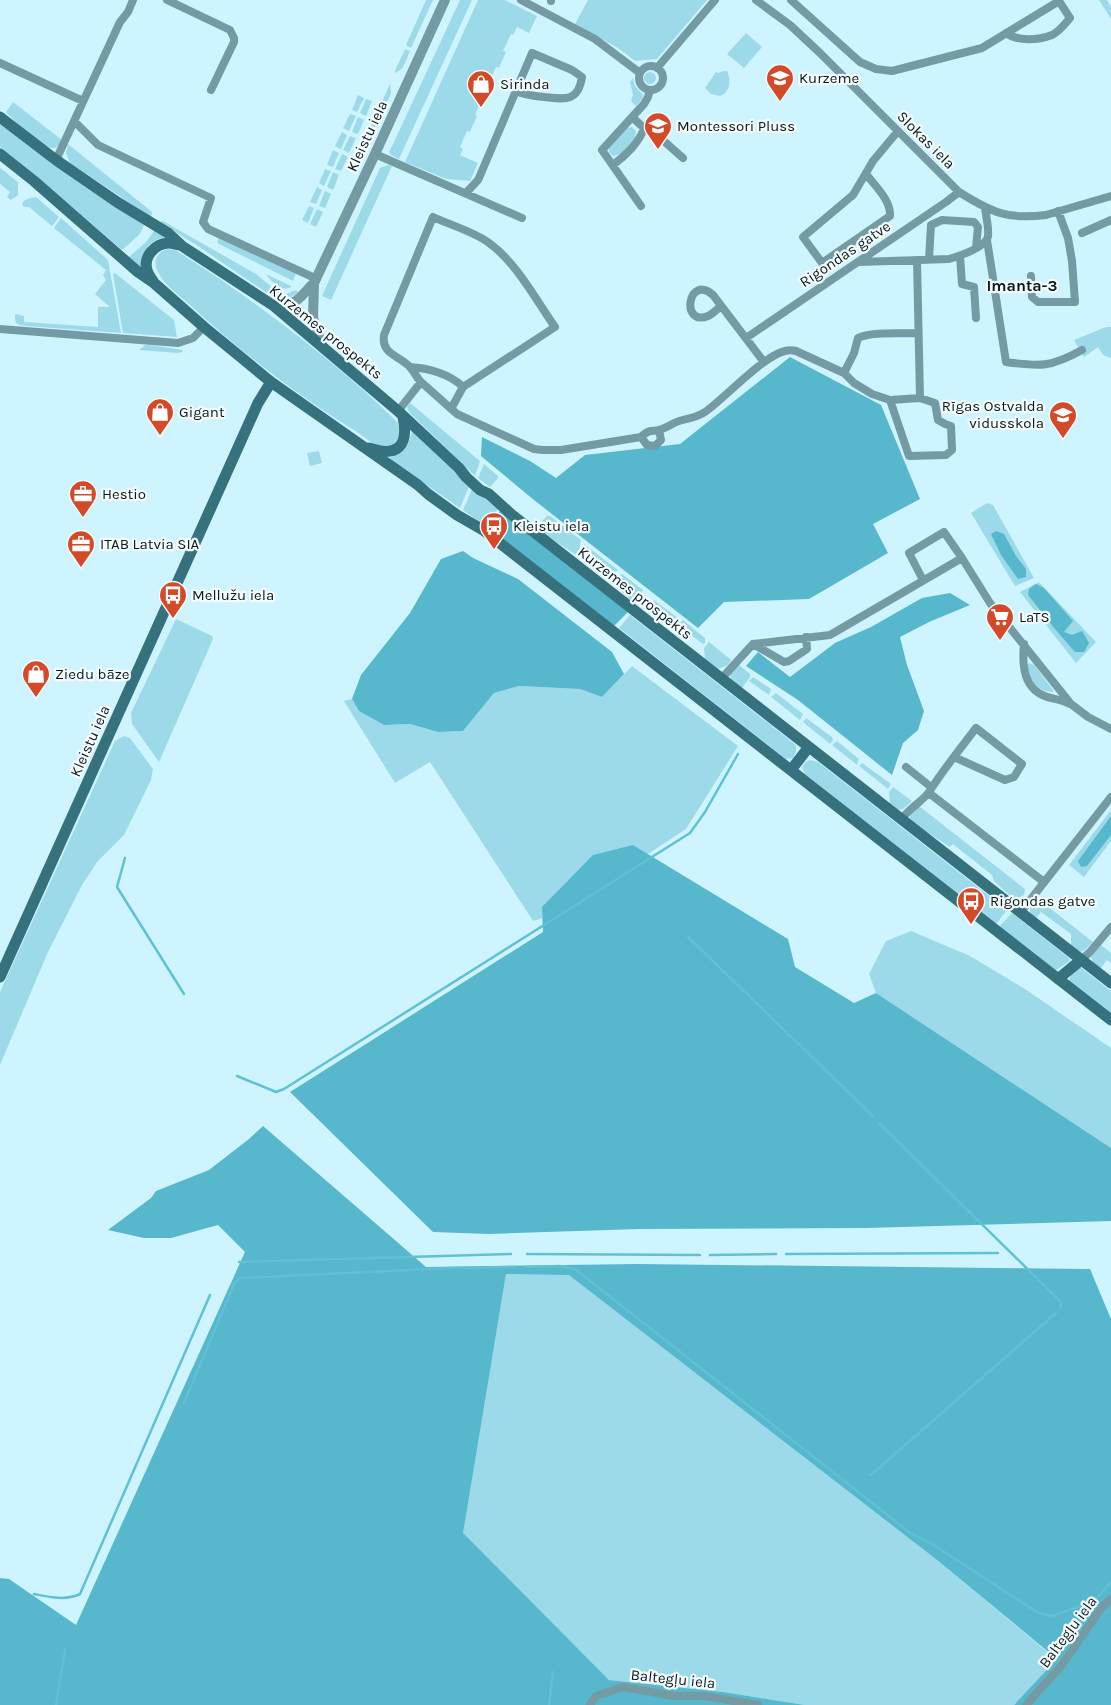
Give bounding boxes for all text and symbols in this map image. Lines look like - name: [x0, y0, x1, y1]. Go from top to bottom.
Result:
- school or university icon: Kurzeme: [765, 63, 795, 102]
- shop icon: Sirinda: [466, 69, 496, 108]
- place label: Kurzeme: [799, 69, 859, 87]
- place label: Sirinda: [500, 75, 550, 93]
- street label: Kleistu iela: [343, 98, 391, 174]
- street label: Slokas iela: [893, 107, 959, 173]
- school or university icon: Montessori Pluss: [643, 111, 673, 150]
- place label: Montessori Pluss: [677, 117, 795, 135]
- street label: Rigondas gatve: [796, 217, 894, 291]
- district label: Imanta-3: [987, 276, 1058, 295]
- street label: Kurzemes prospekts: [266, 281, 386, 383]
- shop icon: Gigant: [145, 397, 175, 436]
- place label: Rīgas Ostvalda vidusskola: [942, 397, 1044, 432]
- school or university icon: Rīgas Ostvalda vidusskola: [1048, 400, 1078, 439]
- place label: Gigant: [179, 403, 225, 421]
- office icon: Hestio: [68, 479, 98, 518]
- place label: Hestio: [102, 485, 146, 503]
- bus stop icon: Kleistu iela: [479, 511, 509, 550]
- place label: Kleistu iela: [513, 517, 589, 535]
- office icon: ITAB Latvia SIA: [66, 529, 96, 568]
- place label: ITAB Latvia SIA: [100, 535, 200, 553]
- street label: Kurzemes prospekts: [574, 543, 696, 643]
- bus stop icon: Mellužu iela: [158, 580, 188, 619]
- place label: Mellužu iela: [192, 586, 274, 604]
- supermarket icon: LaTS: [985, 602, 1015, 641]
- place label: LaTS: [1019, 608, 1050, 626]
- shop icon: Ziedu bāze: [21, 659, 51, 698]
- place label: Ziedu bāze: [55, 665, 130, 683]
- street label: Kleistu iela: [66, 702, 114, 780]
- bus stop icon: Rigondas gatve: [956, 886, 986, 925]
- place label: Rigondas gatve: [990, 892, 1096, 910]
- street label: Baltegļu iela: [1035, 1593, 1101, 1671]
- street label: Baltegļu iela: [630, 1666, 716, 1692]

